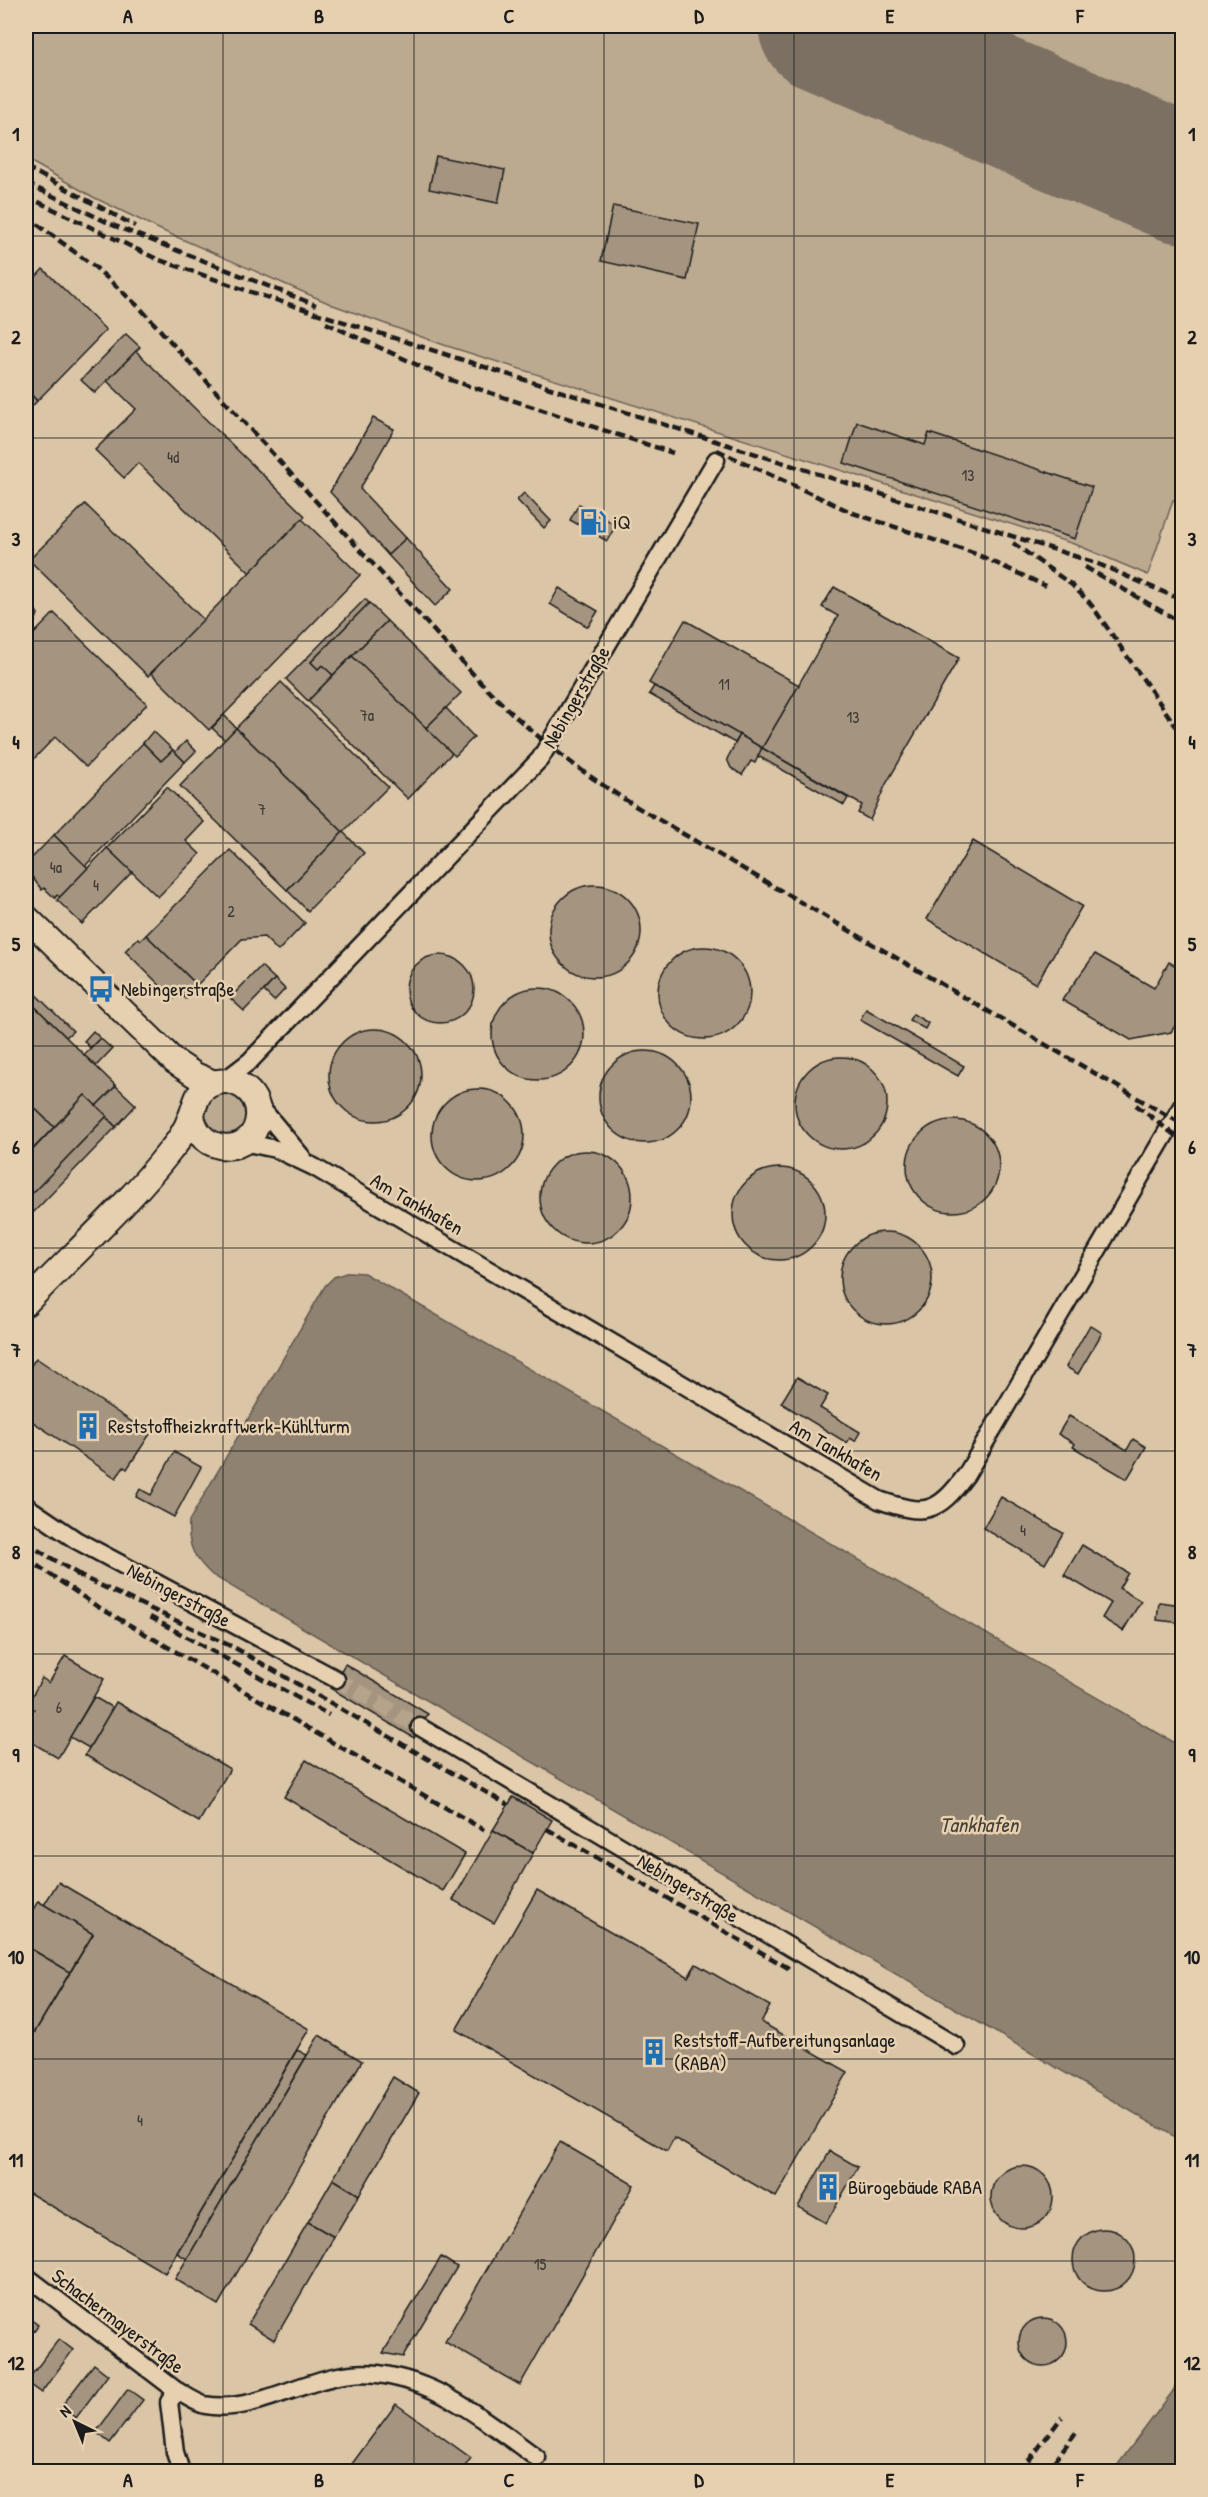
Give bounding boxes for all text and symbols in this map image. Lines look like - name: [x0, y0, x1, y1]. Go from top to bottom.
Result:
- text: A: [123, 2, 133, 29]
- text: B: [314, 2, 324, 29]
- text: C: [504, 2, 515, 29]
- text: D: [694, 2, 704, 29]
- text: E: [886, 2, 895, 29]
- text: F: [1075, 2, 1085, 29]
- text: 1: [12, 120, 20, 147]
- text: 1: [1188, 120, 1196, 147]
- text: 2: [11, 323, 21, 350]
- text: 2: [1187, 323, 1197, 350]
- house number: 4d: [167, 446, 179, 468]
- house number: 13: [962, 464, 974, 486]
- fuel station icon: iQ: [578, 507, 608, 537]
- place label: iQ: [613, 508, 631, 535]
- text: 3: [12, 525, 21, 552]
- text: 3: [1188, 525, 1197, 552]
- street label: Nebingerstraße: [535, 641, 616, 753]
- house number: 11: [718, 673, 730, 695]
- house number: 7a: [360, 704, 374, 726]
- house number: 13: [847, 706, 859, 728]
- text: 4: [12, 728, 20, 755]
- text: 4: [1188, 728, 1196, 755]
- house number: 7: [258, 798, 266, 820]
- house number: 4a: [50, 856, 62, 878]
- house number: 4: [93, 874, 99, 896]
- house number: 2: [227, 900, 235, 922]
- text: 5: [12, 930, 21, 957]
- text: 5: [1188, 930, 1197, 957]
- bus stop icon: Nebingerstraße: [86, 974, 116, 1004]
- place label: Nebingerstraße: [121, 975, 235, 1002]
- text: 6: [12, 1133, 20, 1160]
- text: 6: [1188, 1133, 1196, 1160]
- street label: Am Tankhafen: [366, 1166, 469, 1241]
- text: 7: [10, 1336, 21, 1363]
- text: 7: [1186, 1336, 1197, 1363]
- building icon: Reststoffheizkraftwerk-Kühlturm: [73, 1411, 103, 1441]
- place label: Reststoffheizkraftwerk-Kühlturm: [108, 1412, 350, 1439]
- street label: Am Tankhafen: [785, 1412, 888, 1487]
- house number: 4: [1020, 1519, 1026, 1541]
- text: 8: [12, 1538, 21, 1565]
- text: 8: [1188, 1538, 1197, 1565]
- street label: Nebingerstraße: [123, 1556, 236, 1633]
- house number: 6: [56, 1696, 62, 1718]
- text: 9: [12, 1741, 20, 1768]
- text: 9: [1188, 1741, 1196, 1768]
- water label: Tankhafen: [940, 1810, 1020, 1839]
- street label: Nebingerstraße: [633, 1847, 744, 1928]
- text: 10: [8, 1943, 24, 1970]
- text: 10: [1184, 1943, 1200, 1970]
- place label: Reststoff-Aufbereitungsanlage (RABA): [674, 2026, 896, 2076]
- building icon: Reststoff-Aufbereitungsanlage (RABA): [639, 2037, 669, 2067]
- house number: 4: [137, 2109, 143, 2131]
- text: 11: [9, 2146, 23, 2173]
- text: 11: [1185, 2146, 1199, 2173]
- building icon: Bürogebäude RABA: [813, 2172, 843, 2202]
- place label: Bürogebäude RABA: [848, 2173, 982, 2200]
- house number: 15: [534, 2253, 547, 2275]
- street label: Schachermayerstraße: [47, 2262, 190, 2379]
- text: 12: [8, 2349, 25, 2376]
- text: 12: [1184, 2349, 1201, 2376]
- north arrow: [45, 2392, 105, 2452]
- text: N: [54, 2400, 76, 2422]
- text: A: [123, 2466, 133, 2493]
- text: B: [314, 2466, 324, 2493]
- text: C: [504, 2466, 515, 2493]
- text: D: [694, 2466, 704, 2493]
- text: E: [886, 2466, 895, 2493]
- text: F: [1075, 2466, 1085, 2493]

